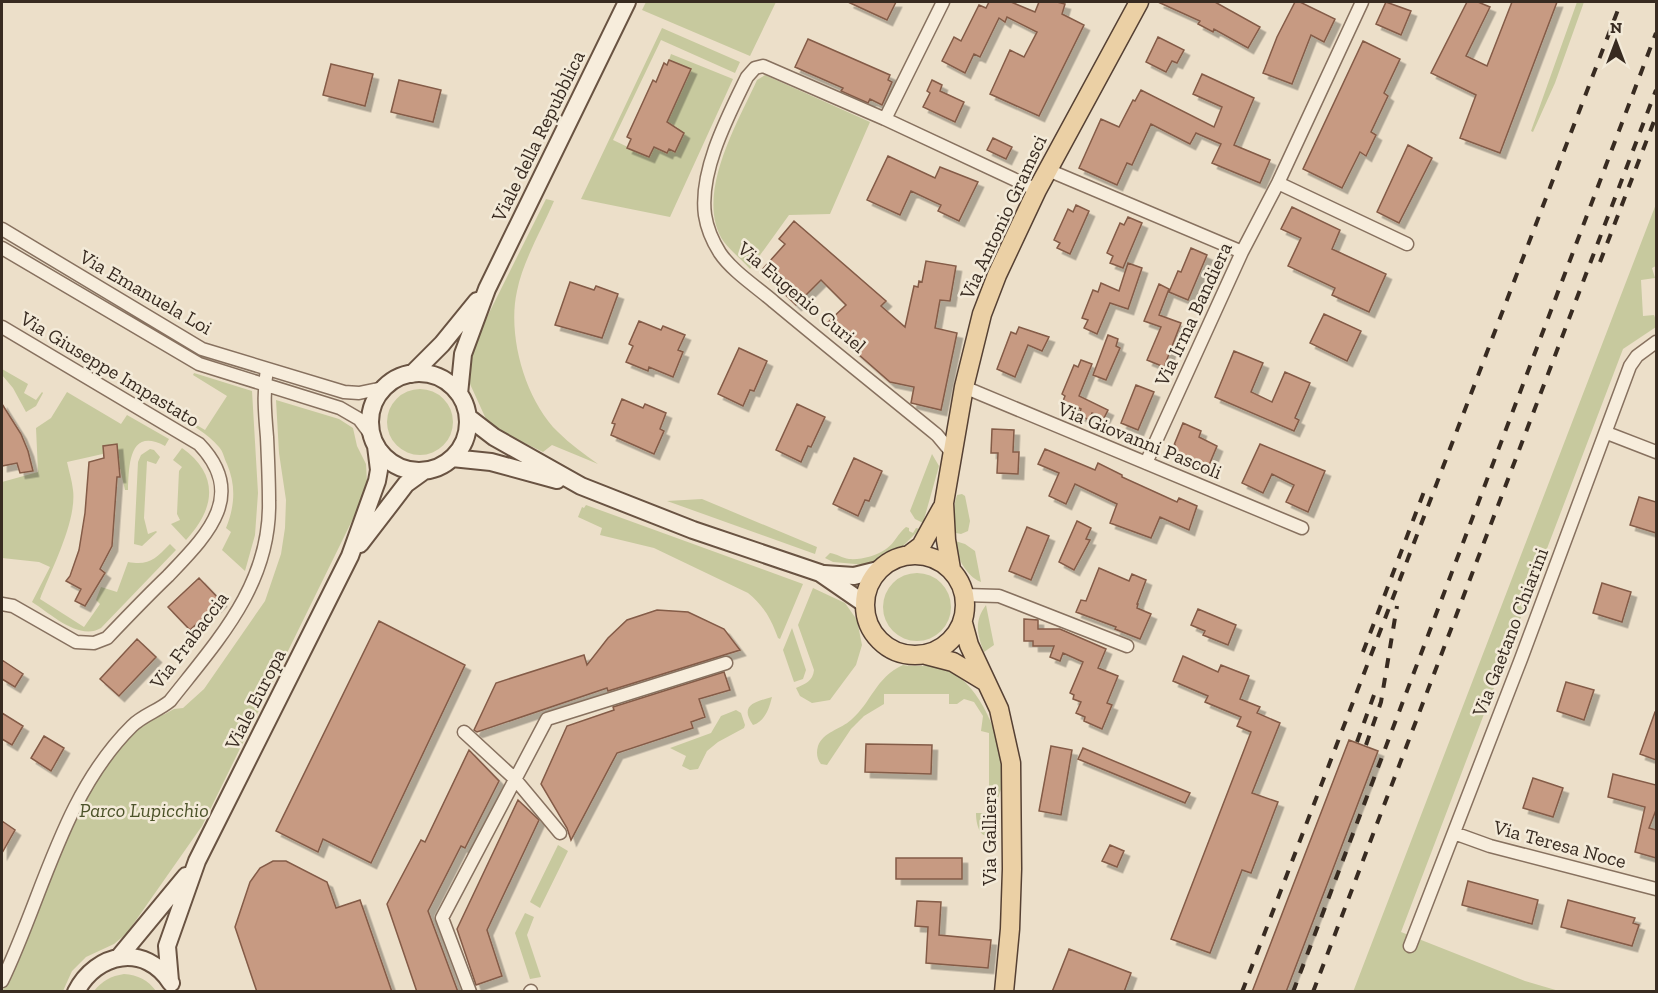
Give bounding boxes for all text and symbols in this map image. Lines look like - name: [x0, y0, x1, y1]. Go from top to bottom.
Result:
- north arrow: [1586, 12, 1646, 72]
- text: N: [1610, 18, 1622, 37]
- street label: Viale della Repubblica: [486, 46, 590, 226]
- street label: Via Antonio Gramsci: [954, 131, 1052, 304]
- street label: Via Eugenio Curiel: [732, 236, 871, 358]
- street label: Via Irma Bandiera: [1149, 238, 1237, 391]
- street label: Via Emanuela Loi: [74, 244, 217, 340]
- street label: Via Giuseppe Impastato: [15, 305, 204, 432]
- street label: Via Giovanni Pascoli: [1054, 396, 1226, 484]
- street label: Via Gaetano Chiarini: [1466, 544, 1553, 721]
- street label: Via Frabaccia: [144, 586, 234, 694]
- street label: Viale Europa: [219, 645, 291, 754]
- street label: Via Galliera: [977, 786, 1001, 887]
- park label: Parco Lupicchio: [79, 798, 209, 822]
- street label: Via Teresa Noce: [1490, 814, 1629, 873]

